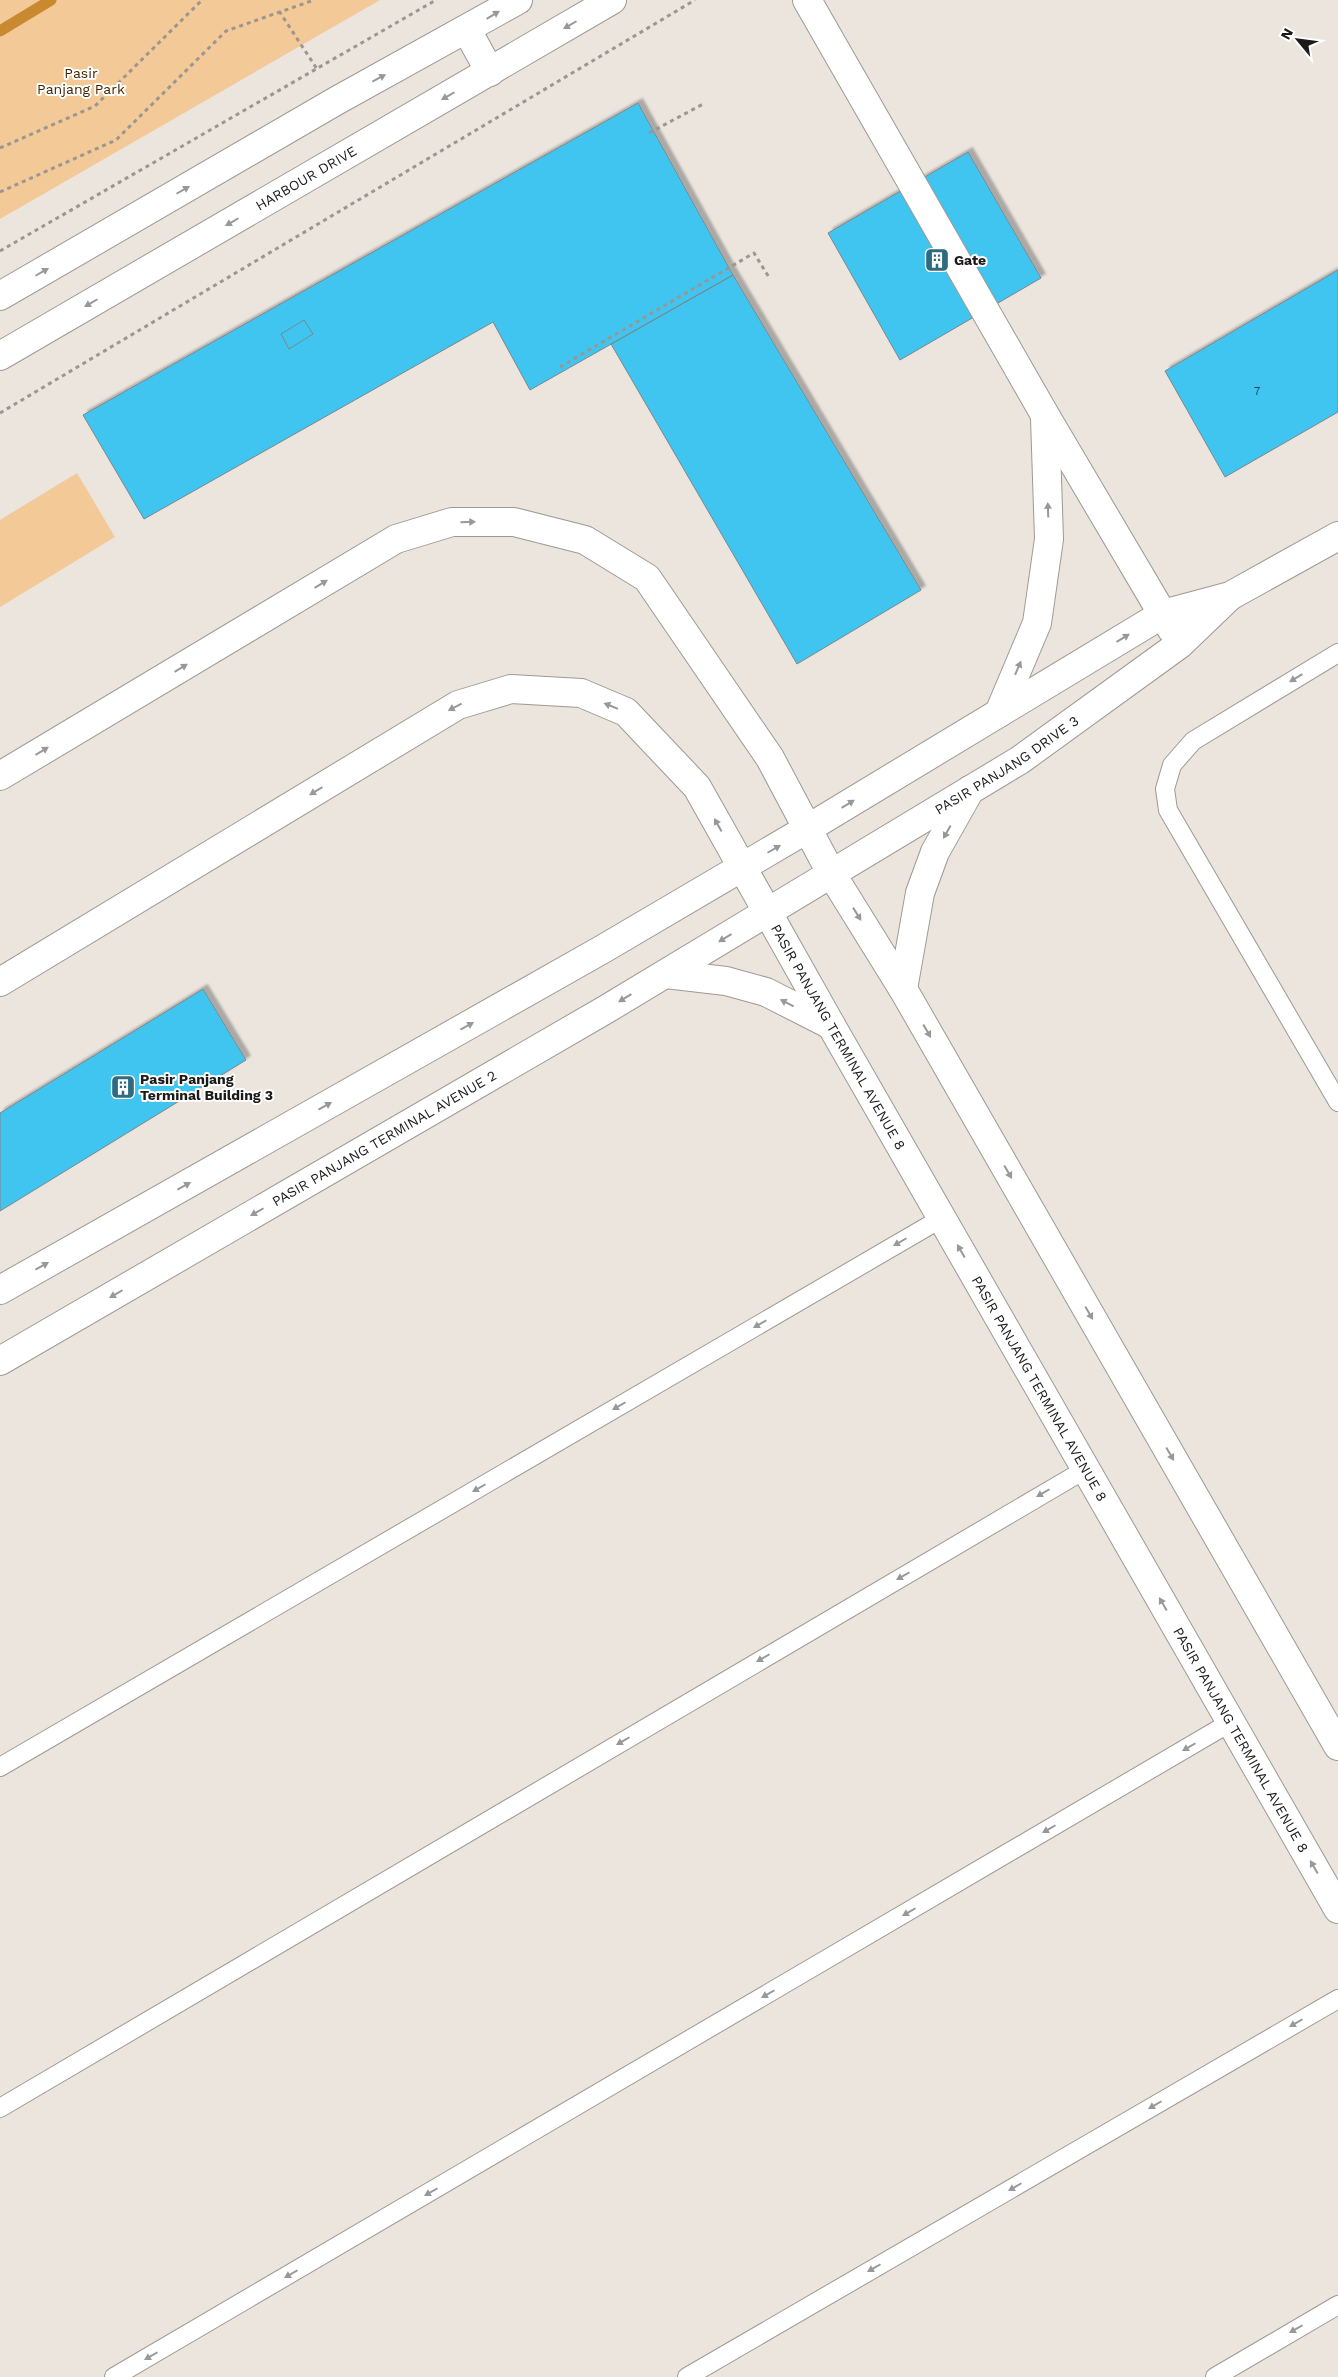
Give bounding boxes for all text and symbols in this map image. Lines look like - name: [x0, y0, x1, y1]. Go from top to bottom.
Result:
- one-way arrow: [485, 11, 500, 19]
- north arrow: [1273, 15, 1323, 65]
- one-way arrow: [564, 20, 577, 29]
- text: N: [1277, 25, 1296, 42]
- park label: Pasir Panjang Park: [37, 65, 125, 97]
- one-way arrow: [371, 74, 386, 82]
- one-way arrow: [441, 92, 454, 101]
- street label: HARBOUR DRIVE: [253, 142, 359, 214]
- one-way arrow: [175, 186, 190, 194]
- one-way arrow: [225, 217, 238, 226]
- building icon: Gate: [924, 247, 950, 273]
- place label: Gate: [954, 252, 986, 268]
- one-way arrow: [36, 267, 49, 276]
- one-way arrow: [84, 299, 98, 308]
- house number: 7: [1254, 385, 1260, 398]
- one-way arrow: [1044, 502, 1052, 518]
- one-way arrow: [460, 518, 476, 526]
- one-way arrow: [314, 580, 327, 589]
- one-way arrow: [1117, 633, 1130, 642]
- one-way arrow: [1015, 661, 1023, 675]
- one-way arrow: [175, 663, 188, 672]
- one-way arrow: [1290, 674, 1303, 683]
- one-way arrow: [604, 702, 619, 709]
- one-way arrow: [448, 703, 462, 711]
- street label: PASIR PANJANG DRIVE 3: [932, 712, 1082, 817]
- one-way arrow: [35, 747, 48, 756]
- one-way arrow: [309, 786, 322, 795]
- one-way arrow: [842, 800, 855, 809]
- one-way arrow: [714, 817, 722, 832]
- one-way arrow: [942, 825, 951, 838]
- one-way arrow: [768, 844, 781, 853]
- one-way arrow: [852, 908, 861, 921]
- street label: PASIR PANJANG TERMINAL AVENUE 8: [768, 921, 909, 1153]
- one-way arrow: [719, 933, 732, 942]
- one-way arrow: [618, 994, 631, 1003]
- one-way arrow: [780, 999, 794, 1007]
- one-way arrow: [460, 1022, 473, 1031]
- one-way arrow: [923, 1023, 931, 1038]
- street label: PASIR PANJANG TERMINAL AVENUE 2: [269, 1067, 499, 1209]
- place label: Pasir Panjang Terminal Building 3: [140, 1071, 273, 1103]
- building icon: Pasir Panjang Terminal Building 3: [110, 1074, 136, 1100]
- one-way arrow: [319, 1102, 332, 1111]
- one-way arrow: [1004, 1164, 1012, 1179]
- one-way arrow: [177, 1182, 191, 1191]
- one-way arrow: [250, 1208, 264, 1216]
- one-way arrow: [893, 1238, 906, 1247]
- one-way arrow: [957, 1243, 965, 1258]
- one-way arrow: [35, 1262, 50, 1270]
- street label: PASIR PANJANG TERMINAL AVENUE 8: [969, 1273, 1110, 1504]
- one-way arrow: [110, 1289, 123, 1298]
- one-way arrow: [1085, 1305, 1093, 1320]
- one-way arrow: [753, 1320, 766, 1329]
- one-way arrow: [613, 1402, 626, 1411]
- one-way arrow: [1165, 1447, 1174, 1460]
- one-way arrow: [471, 1484, 486, 1492]
- one-way arrow: [1037, 1489, 1050, 1498]
- one-way arrow: [897, 1571, 910, 1580]
- one-way arrow: [1159, 1598, 1168, 1611]
- street label: PASIR PANJANG TERMINAL AVENUE 8: [1170, 1624, 1312, 1855]
- one-way arrow: [757, 1654, 770, 1663]
- one-way arrow: [617, 1736, 630, 1745]
- one-way arrow: [1181, 1743, 1196, 1751]
- one-way arrow: [1042, 1825, 1055, 1834]
- one-way arrow: [1309, 1860, 1318, 1873]
- one-way arrow: [902, 1907, 915, 1916]
- one-way arrow: [761, 1990, 776, 1998]
- one-way arrow: [1289, 2019, 1302, 2028]
- one-way arrow: [1148, 2101, 1163, 2109]
- one-way arrow: [1008, 2182, 1021, 2191]
- one-way arrow: [425, 2187, 438, 2196]
- one-way arrow: [868, 2264, 881, 2273]
- one-way arrow: [284, 2269, 297, 2278]
- one-way arrow: [1289, 2325, 1303, 2334]
- one-way arrow: [144, 2351, 157, 2360]

